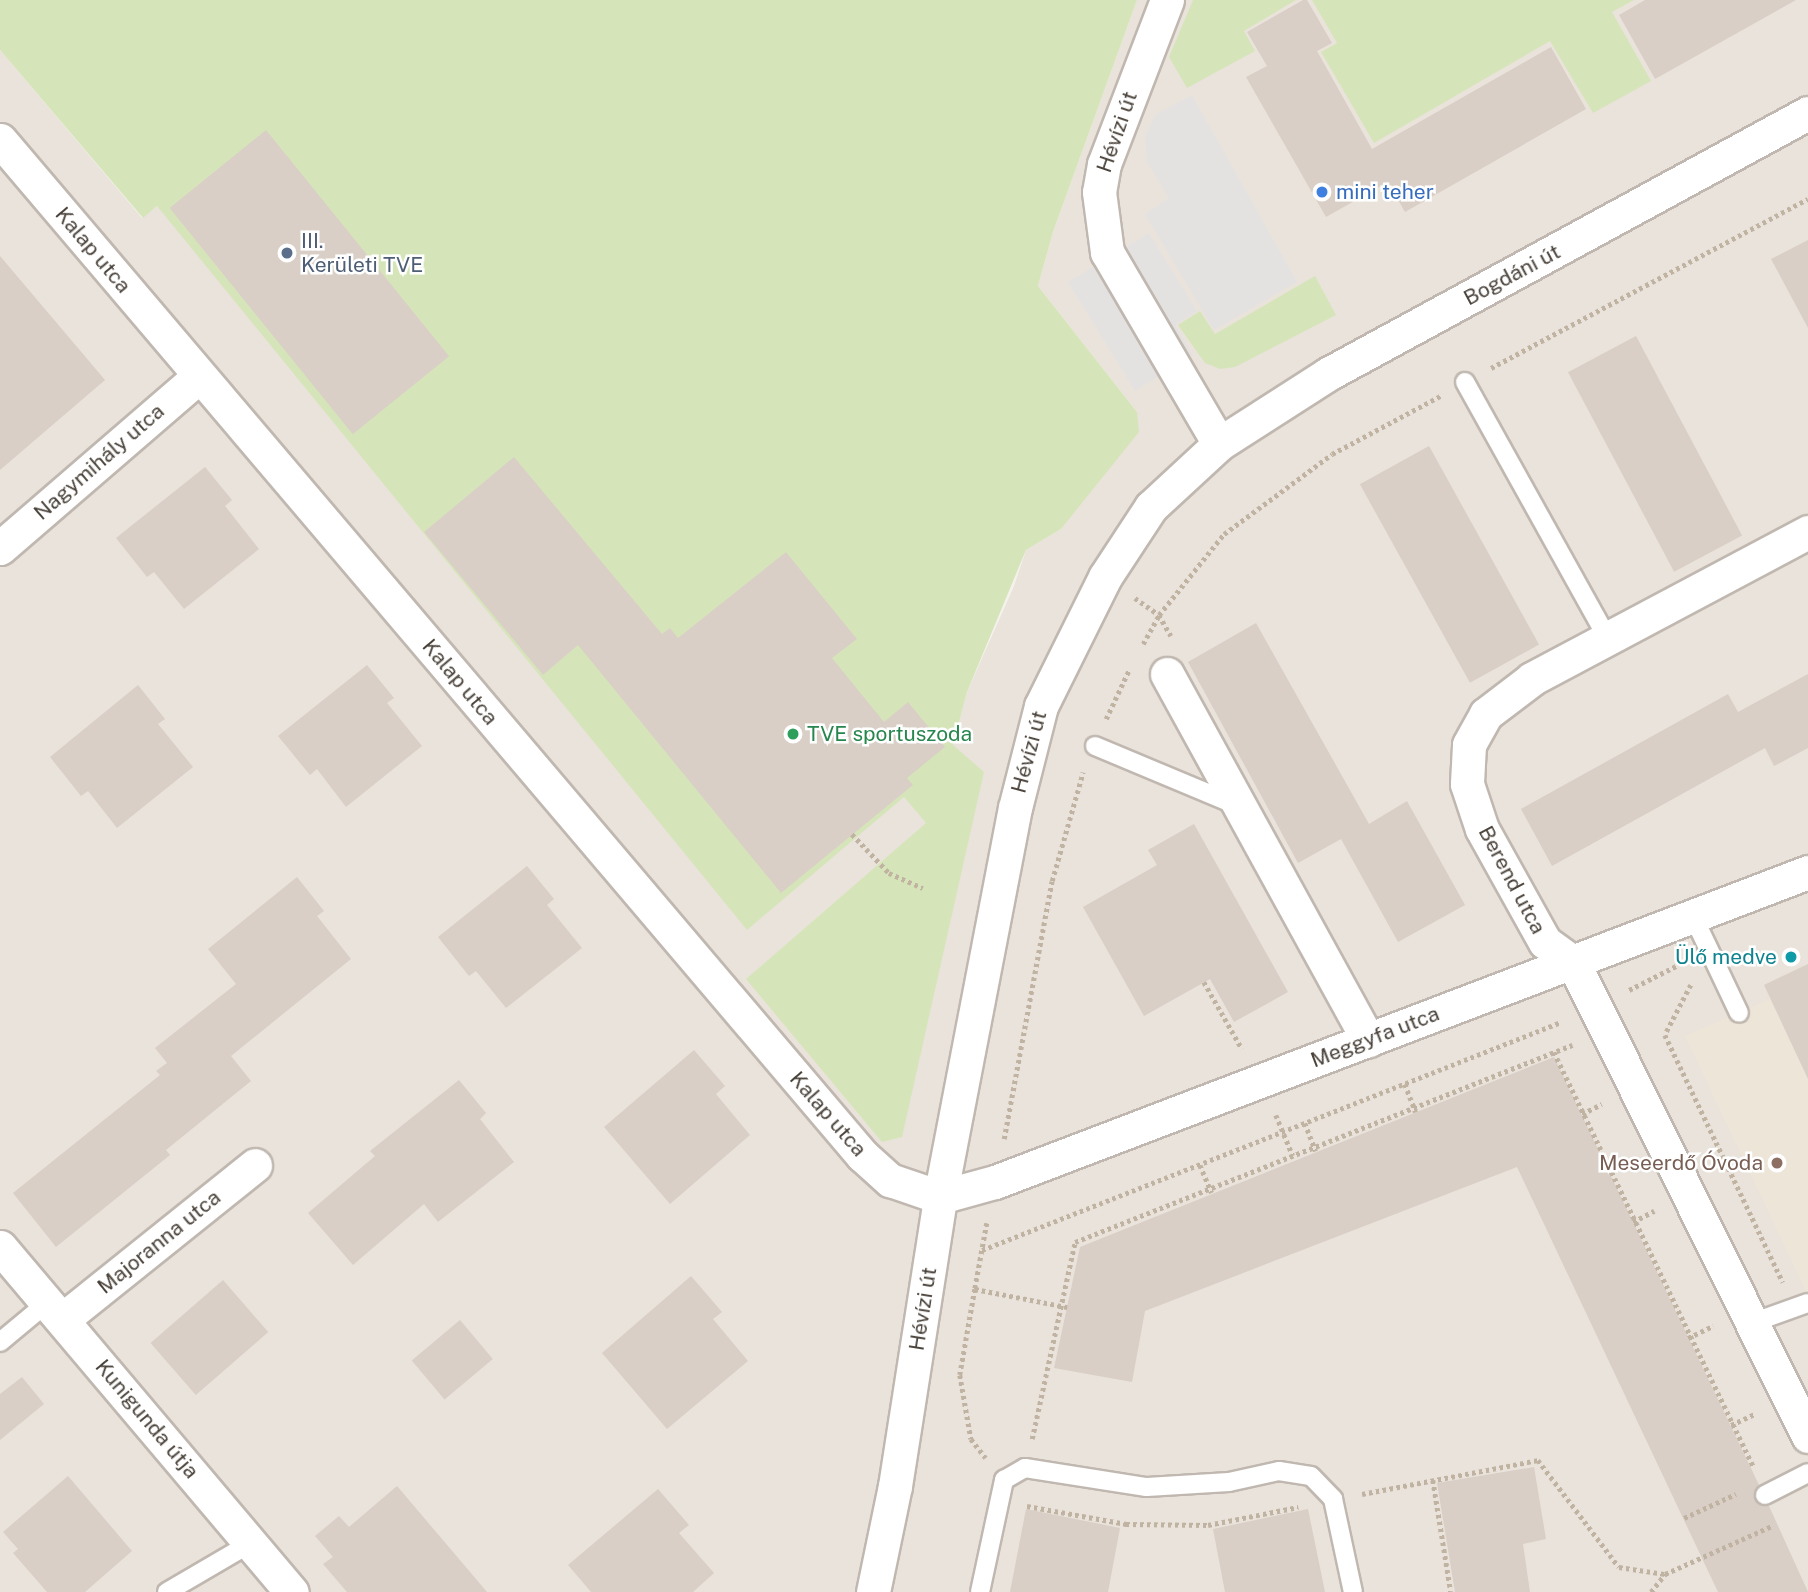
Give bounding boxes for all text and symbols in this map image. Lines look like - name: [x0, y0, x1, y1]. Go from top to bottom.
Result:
- street label: Hévízi út: [1091, 88, 1143, 176]
- place label: mini teher: [1336, 179, 1434, 205]
- marker: mini teher: [1314, 184, 1330, 200]
- street label: Kalap utca: [50, 202, 136, 298]
- place label: III. Kerületi TVE: [301, 228, 423, 278]
- street label: Bogdáni út: [1459, 239, 1565, 311]
- marker: III. Kerületi TVE: [279, 245, 295, 261]
- street label: Nagymihály utca: [29, 399, 169, 525]
- street label: Kalap utca: [417, 634, 503, 730]
- street label: Hévízi út: [1006, 708, 1052, 796]
- place label: TVE sportuszoda: [807, 721, 972, 747]
- marker: TVE sportuszoda: [785, 726, 801, 742]
- street label: Berend utca: [1473, 822, 1551, 938]
- place label: Ülő medve: [1675, 944, 1777, 970]
- marker: Ülő medve: [1783, 949, 1799, 965]
- street label: Meggyfa utca: [1307, 1001, 1443, 1073]
- street label: Kalap utca: [784, 1066, 872, 1162]
- place label: Meseerdő Óvoda: [1599, 1150, 1763, 1176]
- marker: Meseerdő Óvoda: [1769, 1155, 1785, 1171]
- street label: Majoranna utca: [92, 1185, 226, 1299]
- street label: Hévízi út: [904, 1266, 942, 1352]
- street label: Kunigunda útja: [90, 1354, 204, 1484]

